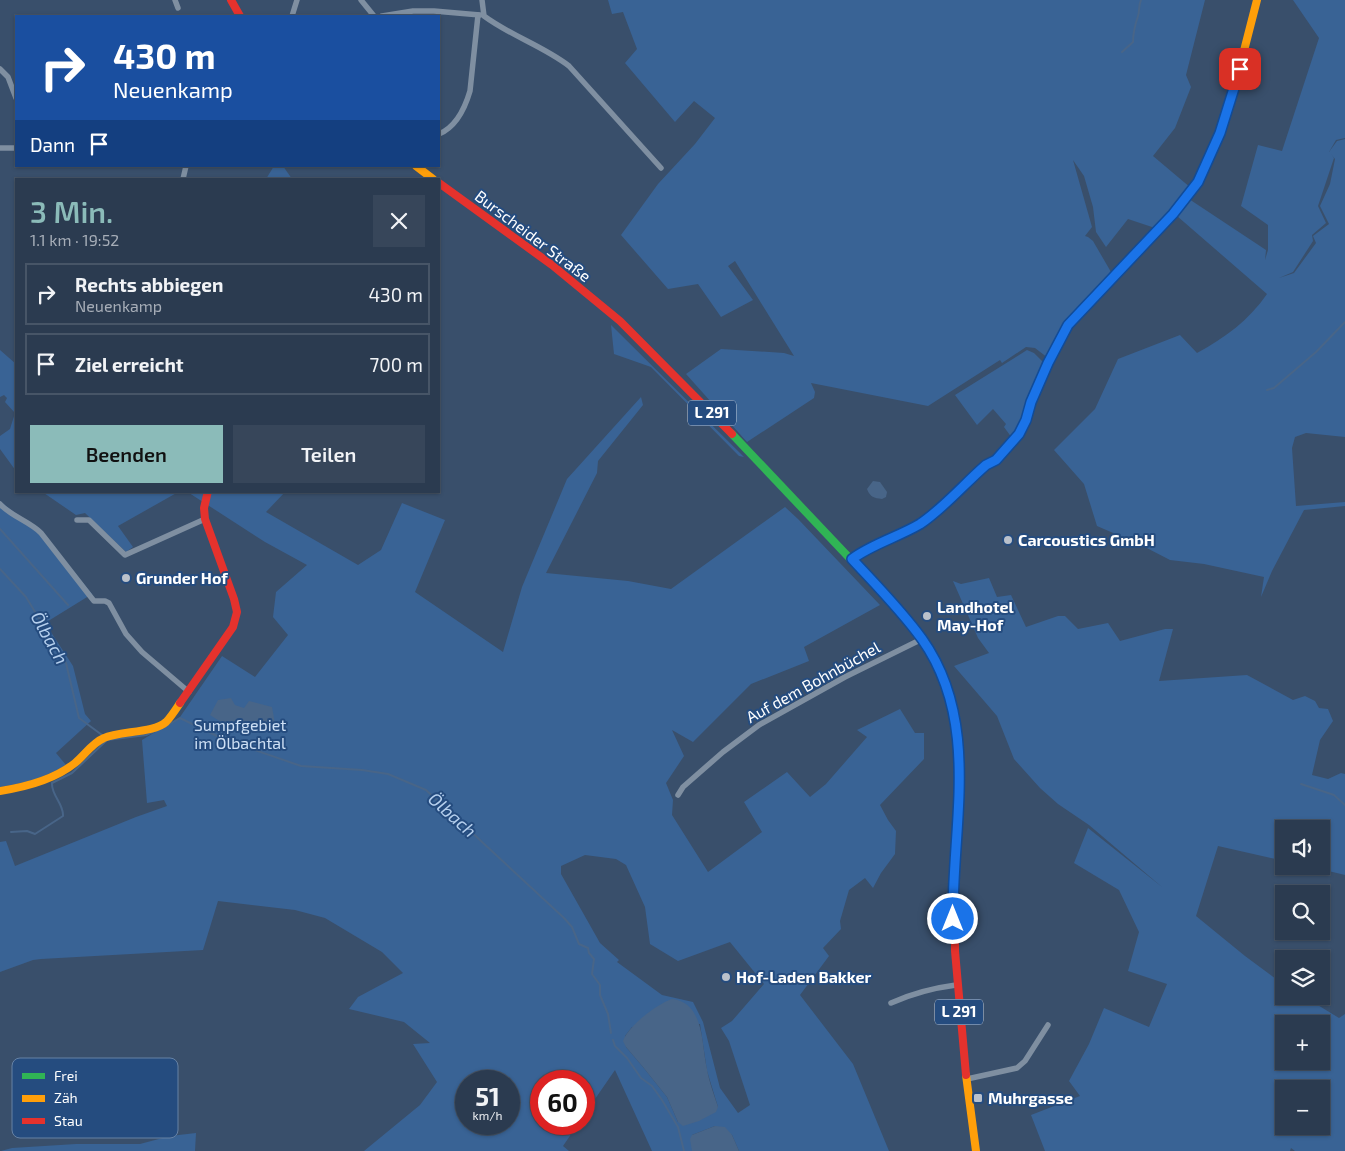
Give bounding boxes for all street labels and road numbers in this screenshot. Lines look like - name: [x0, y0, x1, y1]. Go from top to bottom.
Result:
- street label: Burscheider Straße: [472, 186, 595, 285]
- road number: L 291: [688, 400, 736, 426]
- street label: Auf dem Bohnbüchel: [743, 637, 883, 726]
- road number: L 291: [935, 1000, 983, 1024]

